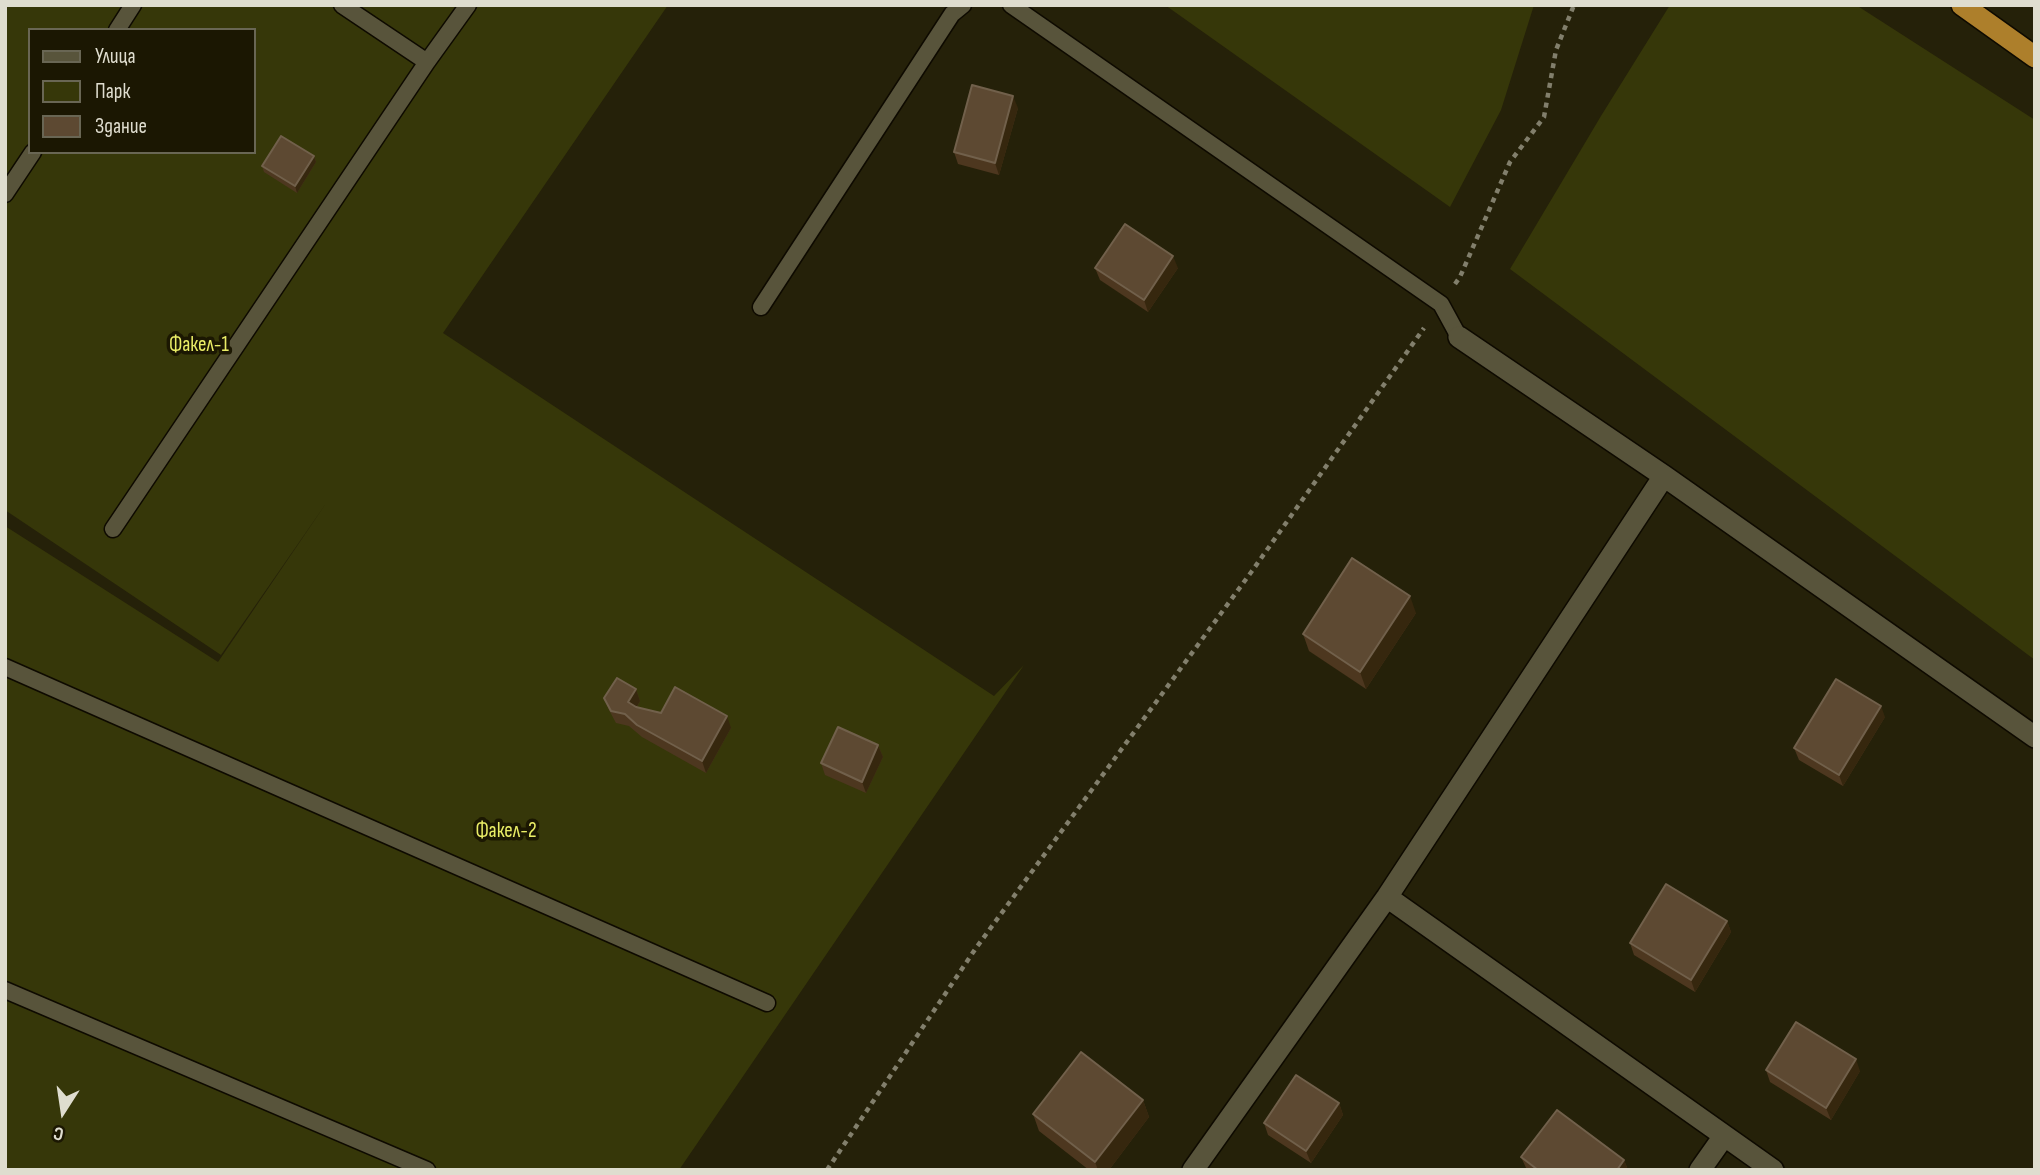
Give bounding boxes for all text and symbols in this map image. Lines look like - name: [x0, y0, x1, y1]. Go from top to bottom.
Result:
- legend: [28, 28, 256, 154]
- text: Улица: [95, 44, 136, 69]
- text: Парк: [95, 79, 130, 104]
- text: Здание: [95, 114, 147, 139]
- park label: Факел-1: [169, 333, 229, 359]
- park label: Факел-2: [475, 819, 537, 845]
- north arrow: [28, 1077, 98, 1147]
- text: С: [51, 1121, 66, 1145]

